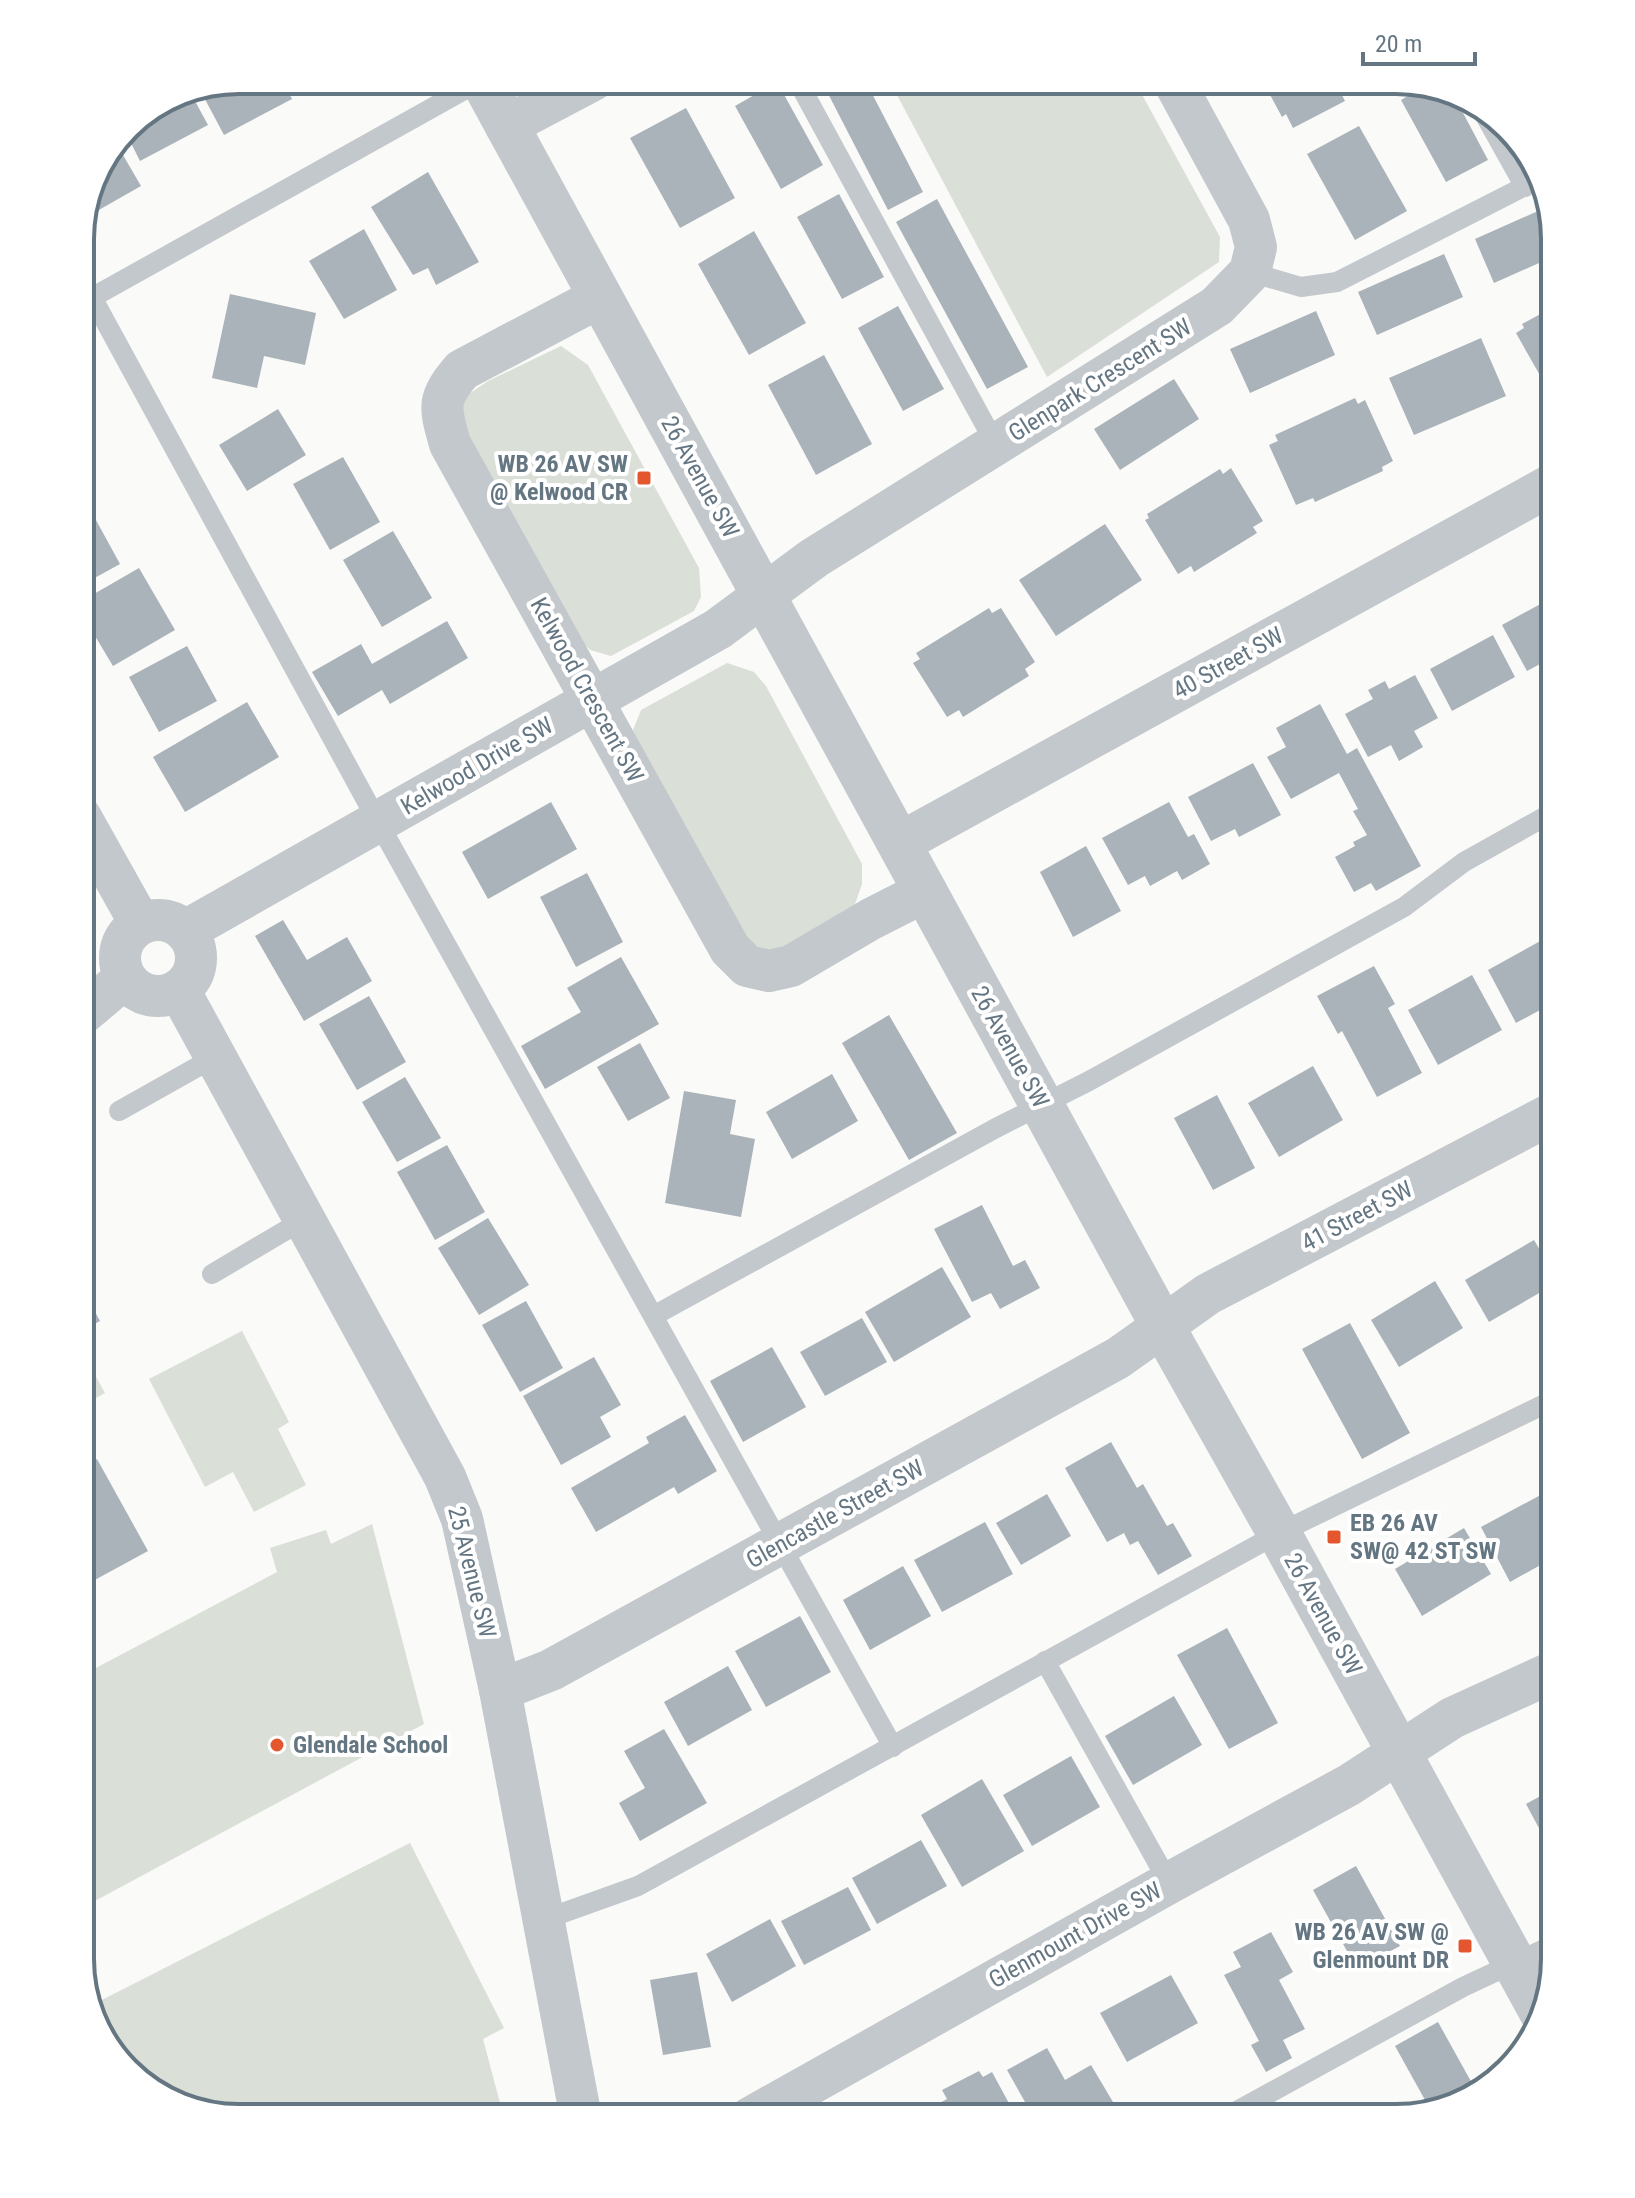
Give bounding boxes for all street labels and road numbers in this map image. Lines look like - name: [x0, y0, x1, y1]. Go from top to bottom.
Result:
- street label: Glenpark Crescent SW: [1004, 313, 1196, 447]
- street label: 26 Avenue SW: [655, 411, 745, 543]
- street label: Kelwood Crescent SW: [525, 593, 649, 787]
- street label: 40 Street SW: [1168, 621, 1288, 705]
- street label: Kelwood Drive SW: [396, 711, 558, 821]
- street label: 26 Avenue SW: [965, 981, 1055, 1113]
- street label: 41 Street SW: [1297, 1175, 1417, 1257]
- street label: Glencastle Street SW: [742, 1454, 928, 1574]
- street label: 25 Avenue SW: [442, 1503, 502, 1641]
- street label: 26 Avenue SW: [1278, 1548, 1368, 1680]
- street label: Glenmount Drive SW: [984, 1876, 1166, 1994]

